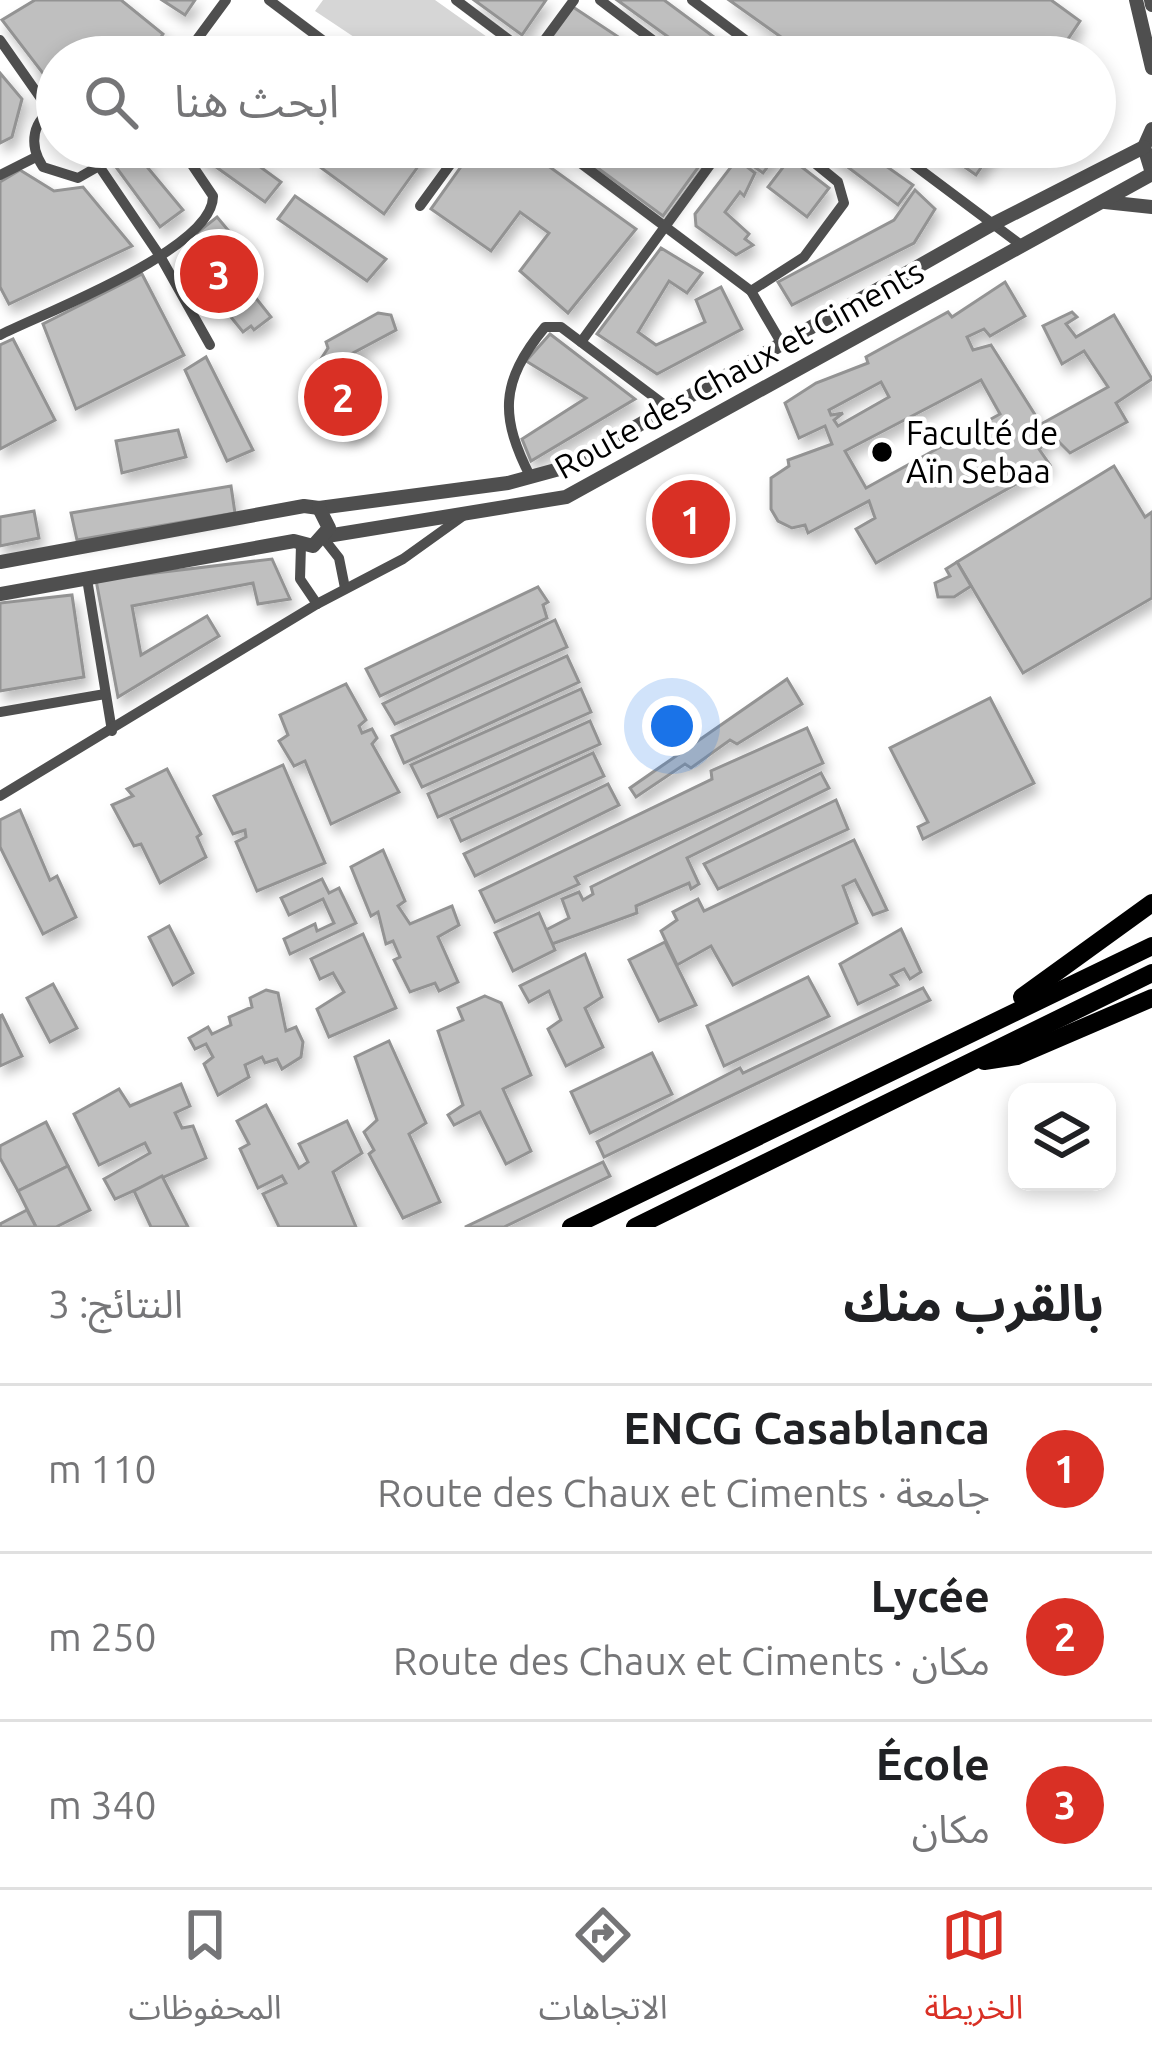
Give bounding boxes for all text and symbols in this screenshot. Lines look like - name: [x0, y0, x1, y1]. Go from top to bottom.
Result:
- search box: [36, 36, 1116, 168]
- icon: search: [78, 69, 144, 135]
- text: ابحث هنا: [174, 75, 339, 126]
- pin: 3: [180, 229, 258, 319]
- street label: Route des Chaux et Ciments: [548, 252, 929, 485]
- pin: 2: [304, 352, 382, 442]
- place label: Faculté de Aïn Sebaa: [906, 414, 1058, 489]
- marker: Faculté de Aïn Sebaa: [869, 439, 895, 465]
- pin: 1: [652, 474, 730, 564]
- your location: [642, 696, 702, 756]
- map controls: [1008, 1083, 1116, 1191]
- button: layers: [1008, 1083, 1116, 1191]
- text: بالقرب منك: [843, 1273, 1104, 1331]
- text: النتائج: 3: [48, 1282, 183, 1325]
- text: ENCG Casablanca: [623, 1402, 990, 1453]
- text: 110 m: [48, 1447, 157, 1490]
- text: 1: [1054, 1447, 1076, 1490]
- text: جامعة · Route des Chaux et Ciments: [377, 1471, 990, 1514]
- text: Lycée: [871, 1570, 990, 1621]
- text: 250 m: [48, 1615, 157, 1658]
- text: 2: [1054, 1615, 1076, 1658]
- text: مكان · Route des Chaux et Ciments: [393, 1639, 990, 1682]
- text: École: [876, 1738, 990, 1789]
- text: 340 m: [48, 1783, 157, 1826]
- text: 3: [1054, 1783, 1076, 1826]
- text: مكان: [912, 1807, 990, 1850]
- tab: المحفوظات: [129, 1902, 282, 2043]
- tab: الاتجاهات: [539, 1902, 668, 2043]
- tab: الخريطة: [925, 1902, 1023, 2043]

